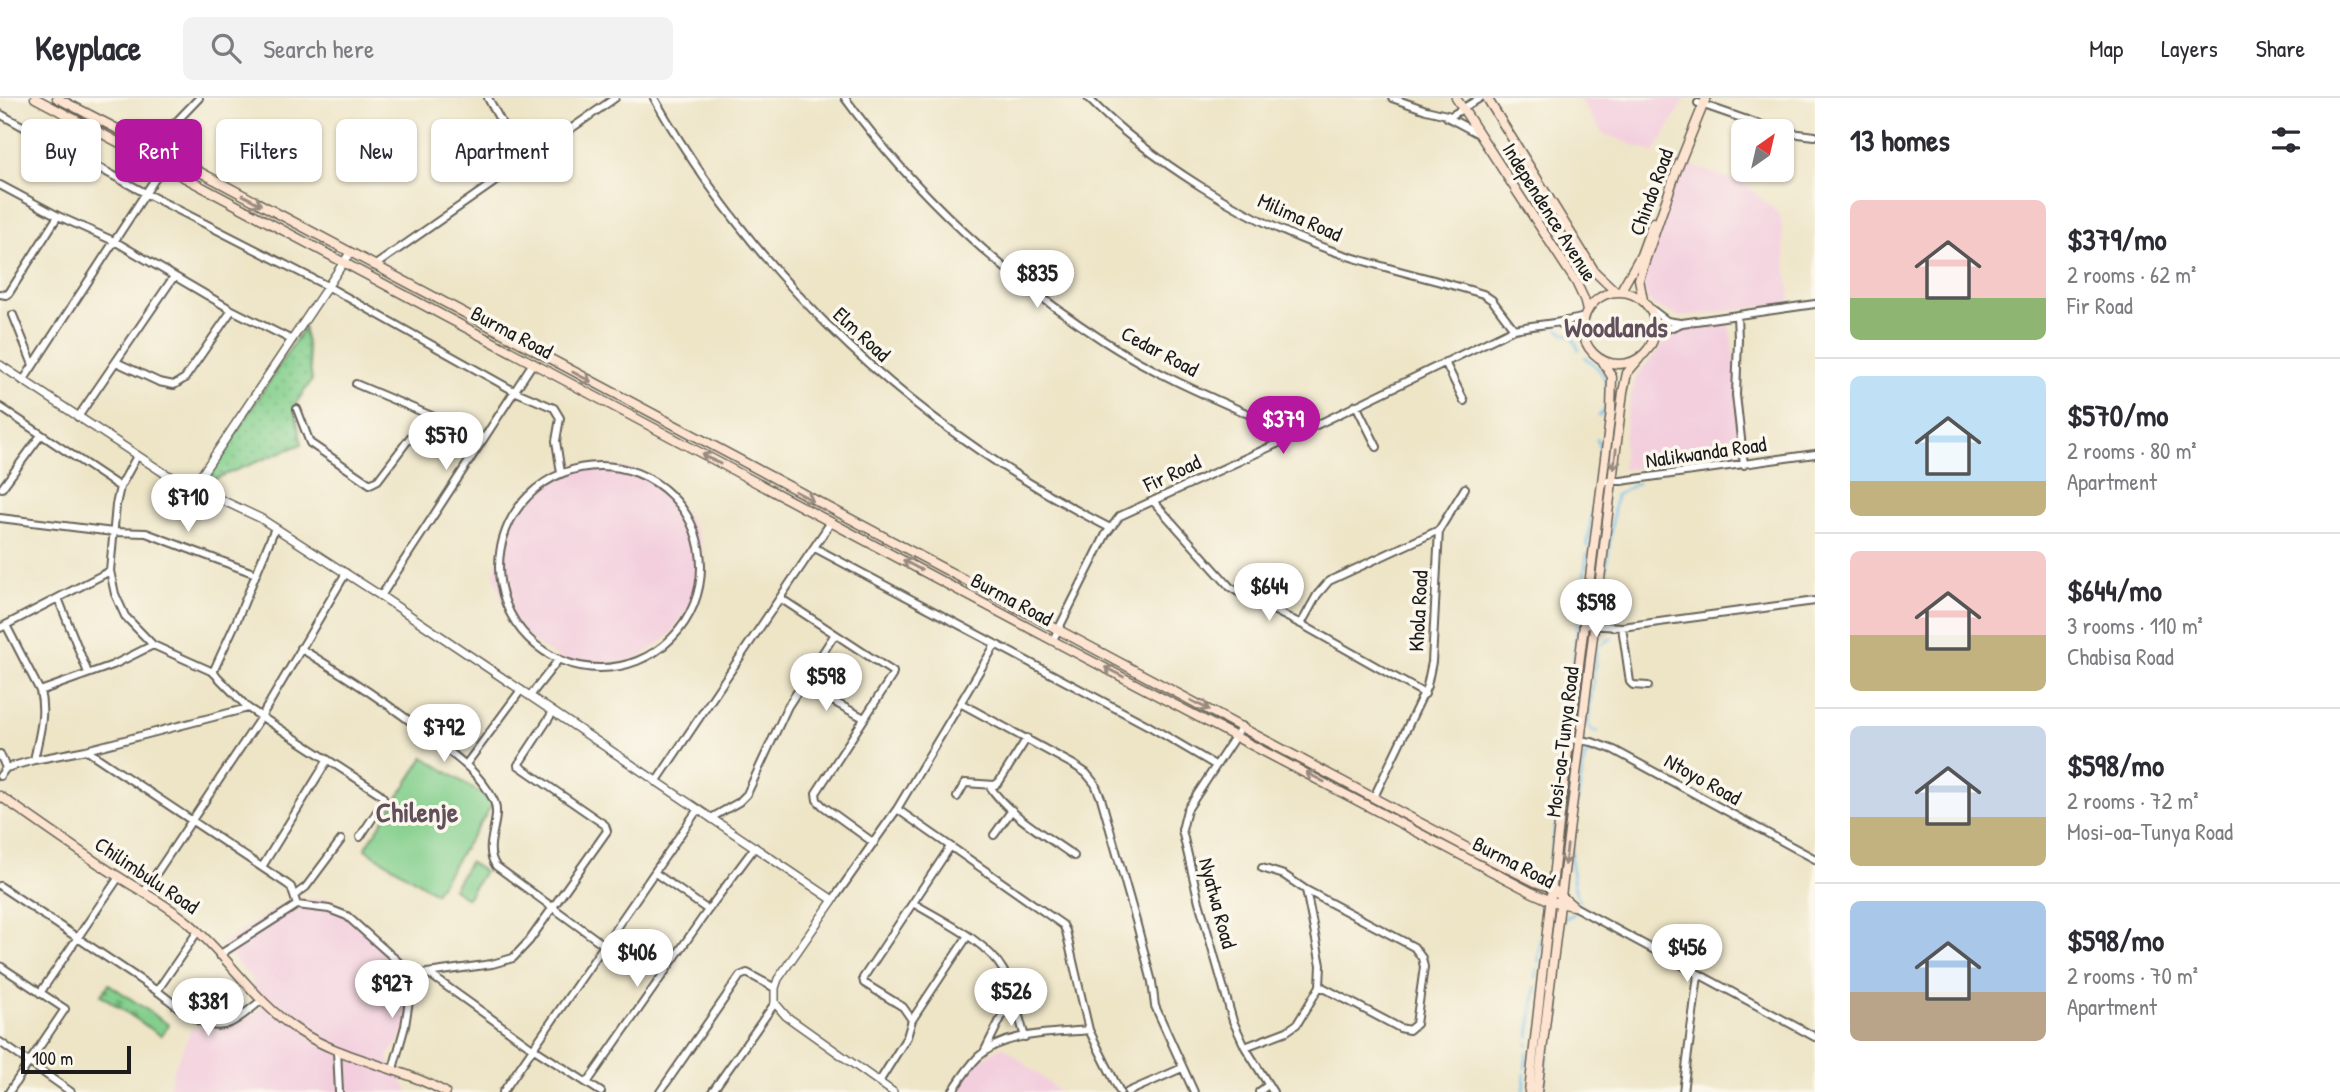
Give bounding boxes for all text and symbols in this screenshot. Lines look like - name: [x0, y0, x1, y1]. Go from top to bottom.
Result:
- search box: [183, 17, 673, 80]
- text: Keyplace: [35, 26, 141, 70]
- icon: search: [207, 29, 245, 67]
- text: Search here: [263, 31, 374, 66]
- text: Map: [2089, 32, 2123, 64]
- text: Layers: [2161, 32, 2218, 64]
- text: Share: [2256, 32, 2305, 64]
- chip: Buy: [21, 119, 101, 182]
- chip: Rent: [115, 119, 202, 182]
- chip: Filters: [216, 119, 322, 182]
- chip: New: [336, 119, 417, 182]
- chip: Apartment: [431, 119, 573, 182]
- north arrow: [1731, 119, 1794, 182]
- map controls: [1731, 119, 1794, 182]
- text: 13 homes: [1850, 120, 1950, 160]
- icon: filters: [2267, 121, 2305, 159]
- street label: Independence Avenue: [1496, 137, 1604, 287]
- street label: Chindo Road: [1622, 145, 1680, 239]
- street label: Milima Road: [1253, 186, 1347, 248]
- one-way arrow: [241, 194, 262, 207]
- text: $379/mo: [2067, 219, 2167, 259]
- icon: home: [1906, 228, 1990, 312]
- pin: $835: [996, 250, 1078, 310]
- text: $835: [1016, 257, 1058, 288]
- text: 2 rooms · 62 m²: [2067, 259, 2196, 290]
- text: Fir Road: [2067, 290, 2133, 321]
- street label: Burma Road: [466, 298, 558, 366]
- street label: Elm Road: [827, 300, 897, 368]
- district label: Woodlands: [1564, 308, 1668, 346]
- street label: Cedar Road: [1116, 319, 1204, 383]
- one-way arrow: [571, 371, 592, 384]
- text: $570/mo: [2067, 395, 2168, 435]
- pin: $379: [1242, 396, 1324, 456]
- text: $379: [1262, 403, 1304, 434]
- icon: home: [1906, 404, 1990, 488]
- pin: $570: [405, 412, 487, 472]
- text: $570: [424, 419, 468, 450]
- street label: Nalikwanda Road: [1644, 429, 1768, 475]
- text: 2 rooms · 80 m²: [2067, 435, 2197, 466]
- street label: Fir Road: [1138, 447, 1205, 499]
- one-way arrow: [1608, 448, 1621, 470]
- one-way arrow: [702, 452, 722, 466]
- text: Apartment: [2067, 466, 2157, 497]
- pin: $710: [147, 474, 229, 534]
- text: $710: [167, 481, 209, 512]
- one-way arrow: [793, 490, 814, 503]
- one-way arrow: [903, 558, 923, 572]
- pin: $644: [1228, 564, 1310, 623]
- street label: Burma Road: [966, 565, 1058, 633]
- text: $644: [1250, 570, 1288, 601]
- street label: Khola Road: [1401, 570, 1435, 652]
- text: $644/mo: [2067, 570, 2162, 610]
- icon: home: [1906, 579, 1990, 663]
- pin: $598: [1555, 580, 1637, 639]
- text: $598: [1576, 586, 1616, 617]
- text: 3 rooms · 110 m²: [2067, 610, 2203, 641]
- text: Chabisa Road: [2067, 641, 2174, 672]
- pin: $598: [785, 654, 867, 713]
- text: $598: [806, 660, 846, 691]
- one-way arrow: [1104, 664, 1124, 678]
- street label: Mosi-oa-Tunya Road: [1538, 665, 1586, 819]
- one-way arrow: [1190, 698, 1210, 712]
- pin: $792: [403, 704, 485, 764]
- text: $792: [423, 711, 465, 742]
- text: $598/mo: [2067, 745, 2164, 785]
- street label: Ntoyo Road: [1659, 746, 1747, 812]
- icon: home: [1906, 754, 1990, 838]
- one-way arrow: [1306, 769, 1326, 783]
- text: 2 rooms · 72 m²: [2067, 785, 2199, 816]
- district label: Chilenje: [376, 793, 459, 831]
- text: Mosi-oa-Tunya Road: [2067, 816, 2233, 847]
- street label: Chilimbulu Road: [89, 829, 205, 921]
- street label: Burma Road: [1468, 829, 1560, 895]
- one-way arrow: [1559, 844, 1572, 866]
- street label: Nyatwa Road: [1192, 854, 1244, 952]
- text: $598/mo: [2067, 920, 2164, 960]
- pin: $456: [1646, 924, 1728, 984]
- icon: home: [1906, 929, 1990, 1013]
- pin: $406: [596, 930, 678, 989]
- text: $456: [1667, 931, 1707, 962]
- text: $406: [617, 936, 657, 967]
- pin: $927: [351, 960, 433, 1020]
- text: 2 rooms · 70 m²: [2067, 960, 2198, 991]
- text: $927: [371, 967, 413, 998]
- pin: $526: [970, 968, 1052, 1028]
- text: $526: [990, 975, 1032, 1006]
- pin: $381: [167, 978, 249, 1038]
- text: $381: [188, 985, 228, 1016]
- text: Apartment: [2067, 991, 2157, 1022]
- scale bar: [21, 1043, 131, 1075]
- text: 100 m: [32, 1045, 73, 1071]

